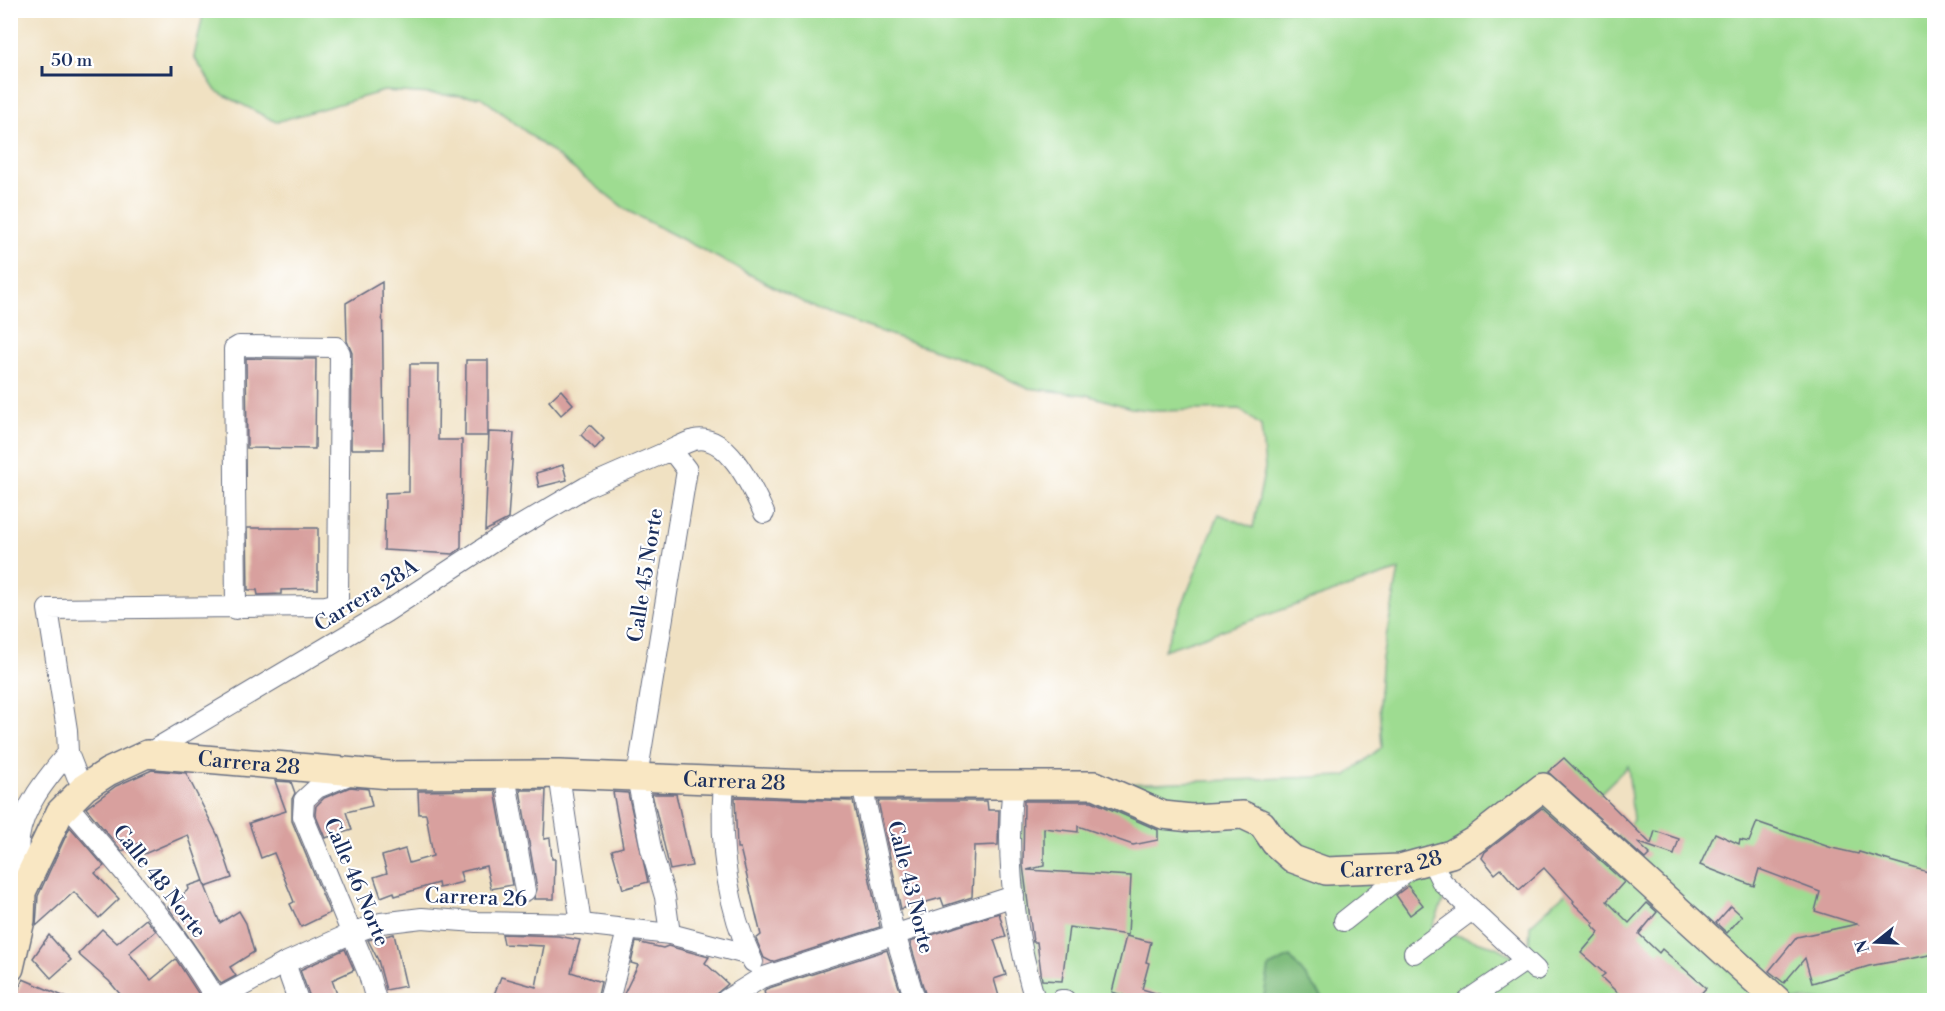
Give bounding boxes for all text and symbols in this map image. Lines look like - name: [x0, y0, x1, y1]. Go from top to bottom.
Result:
- scale bar: [42, 39, 171, 77]
- text: 50 m: [51, 49, 93, 72]
- street label: Calle 45 Norte: [623, 506, 669, 644]
- street label: Carrera 28A: [310, 553, 424, 638]
- street label: Carrera 28: [197, 746, 301, 781]
- street label: Carrera 28: [682, 767, 786, 797]
- street label: Calle 46 Norte: [317, 814, 395, 950]
- street label: Calle 43 Norte: [881, 818, 939, 956]
- street label: Calle 48 Norte: [107, 820, 212, 944]
- street label: Carrera 28: [1340, 845, 1445, 884]
- street label: Carrera 26: [424, 883, 528, 913]
- north arrow: [1846, 912, 1906, 972]
- text: N: [1851, 937, 1874, 955]

